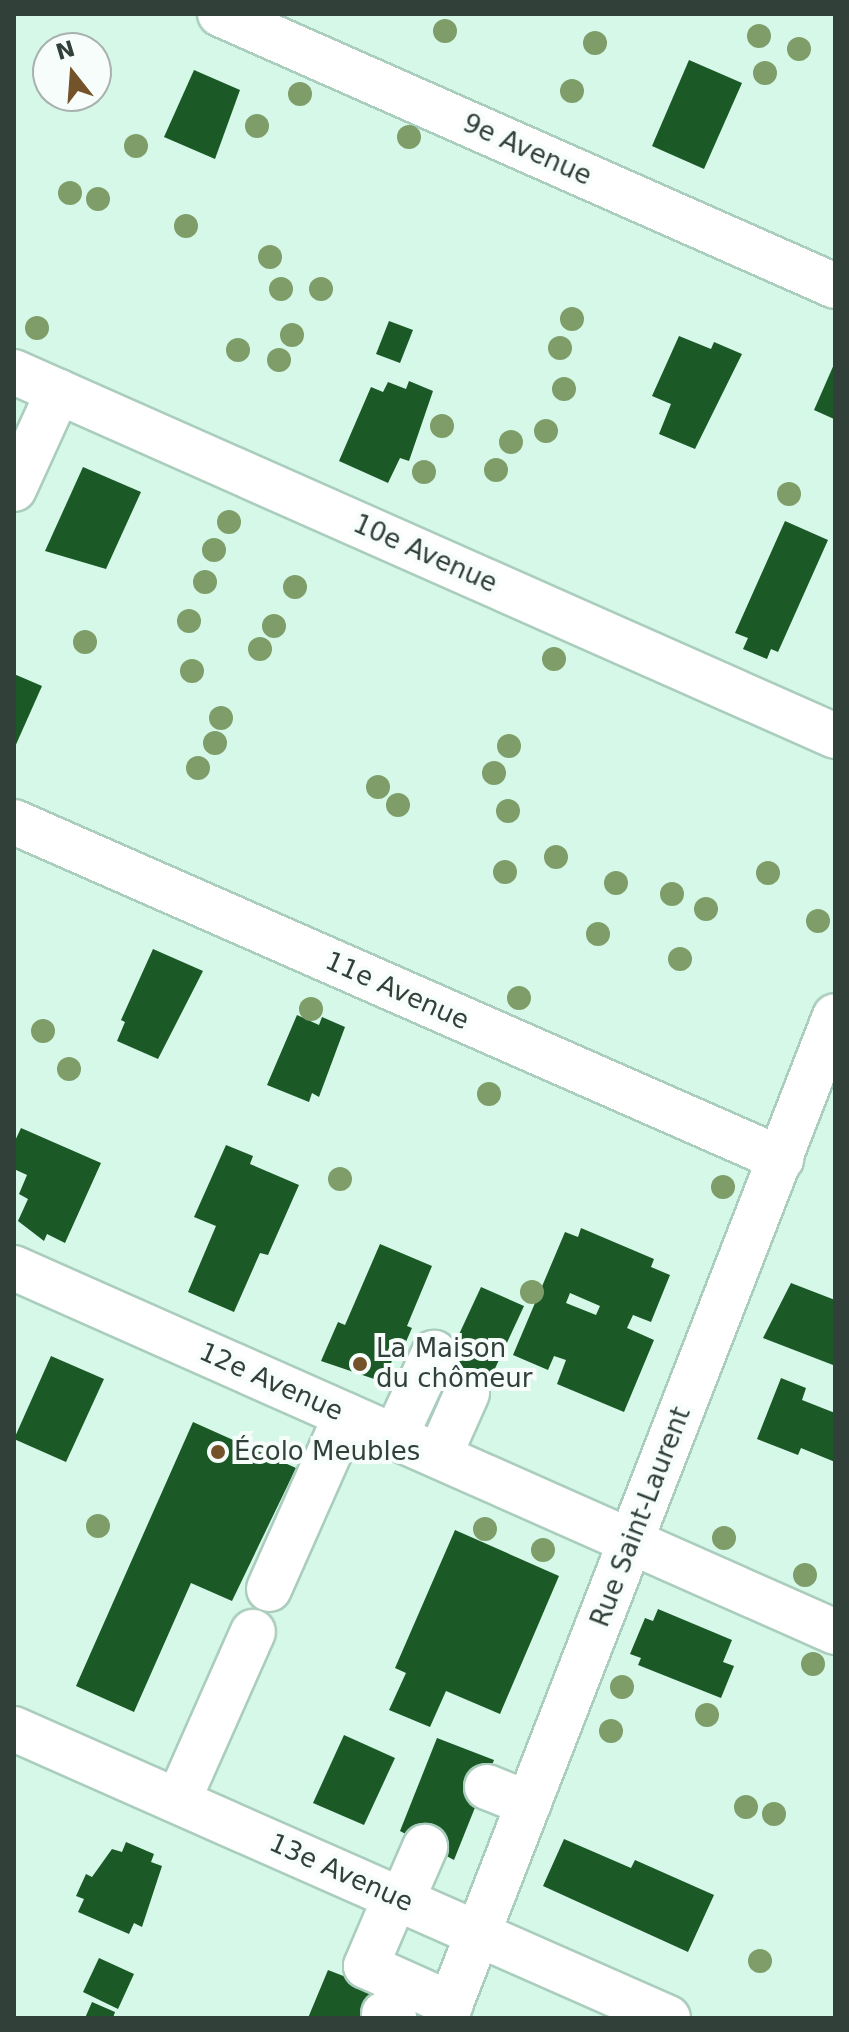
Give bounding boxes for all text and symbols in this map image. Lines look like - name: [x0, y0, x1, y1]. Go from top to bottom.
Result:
- north arrow: [32, 32, 112, 112]
- text: N: [53, 36, 78, 65]
- street label: 9e Avenue: [458, 108, 596, 192]
- street label: 10e Avenue: [348, 508, 502, 600]
- street label: 11e Avenue: [320, 945, 474, 1037]
- place label: La Maison du chômeur: [376, 1333, 532, 1394]
- street label: 12e Avenue: [194, 1336, 348, 1428]
- marker: La Maison du chômeur: [351, 1355, 369, 1373]
- street label: Rue Saint-Laurent: [585, 1403, 697, 1631]
- place label: Écolo Meubles: [234, 1436, 420, 1468]
- marker: Écolo Meubles: [209, 1443, 227, 1461]
- street label: 13e Avenue: [264, 1827, 418, 1919]

